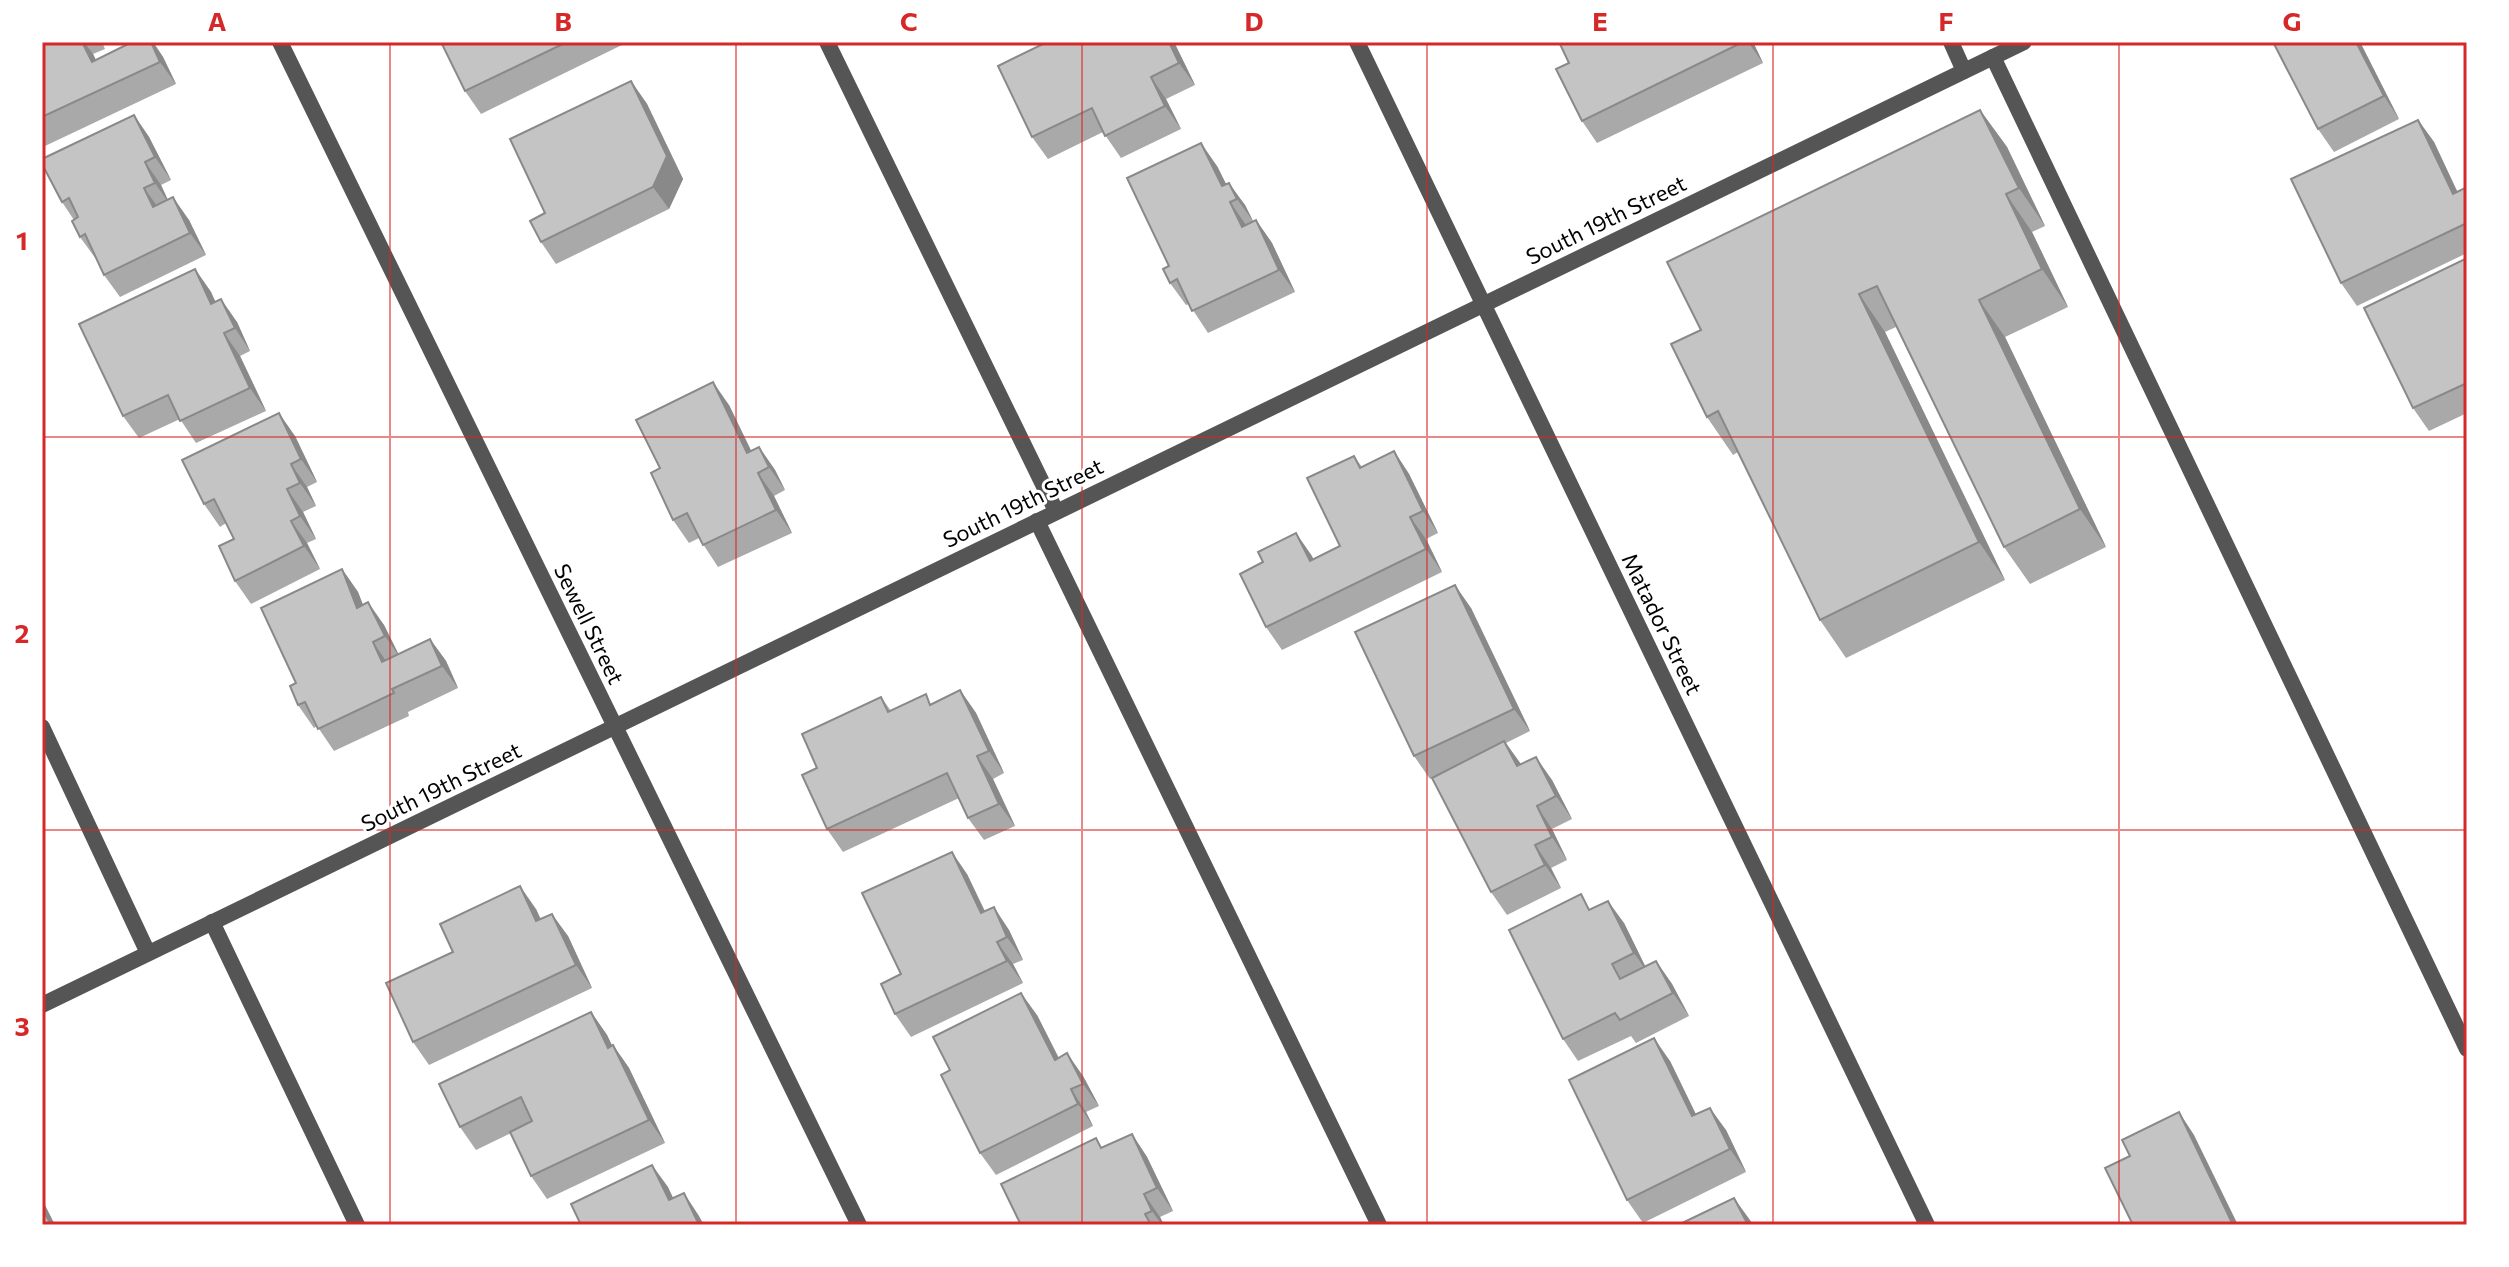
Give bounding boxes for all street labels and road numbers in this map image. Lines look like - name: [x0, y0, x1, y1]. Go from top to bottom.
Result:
- street label: South 19th Street: [1521, 169, 1690, 270]
- street label: South 19th Street: [938, 452, 1107, 553]
- street label: Matador Street: [1617, 549, 1708, 699]
- street label: Sewell Street: [549, 559, 630, 688]
- street label: South 19th Street: [356, 736, 525, 837]

